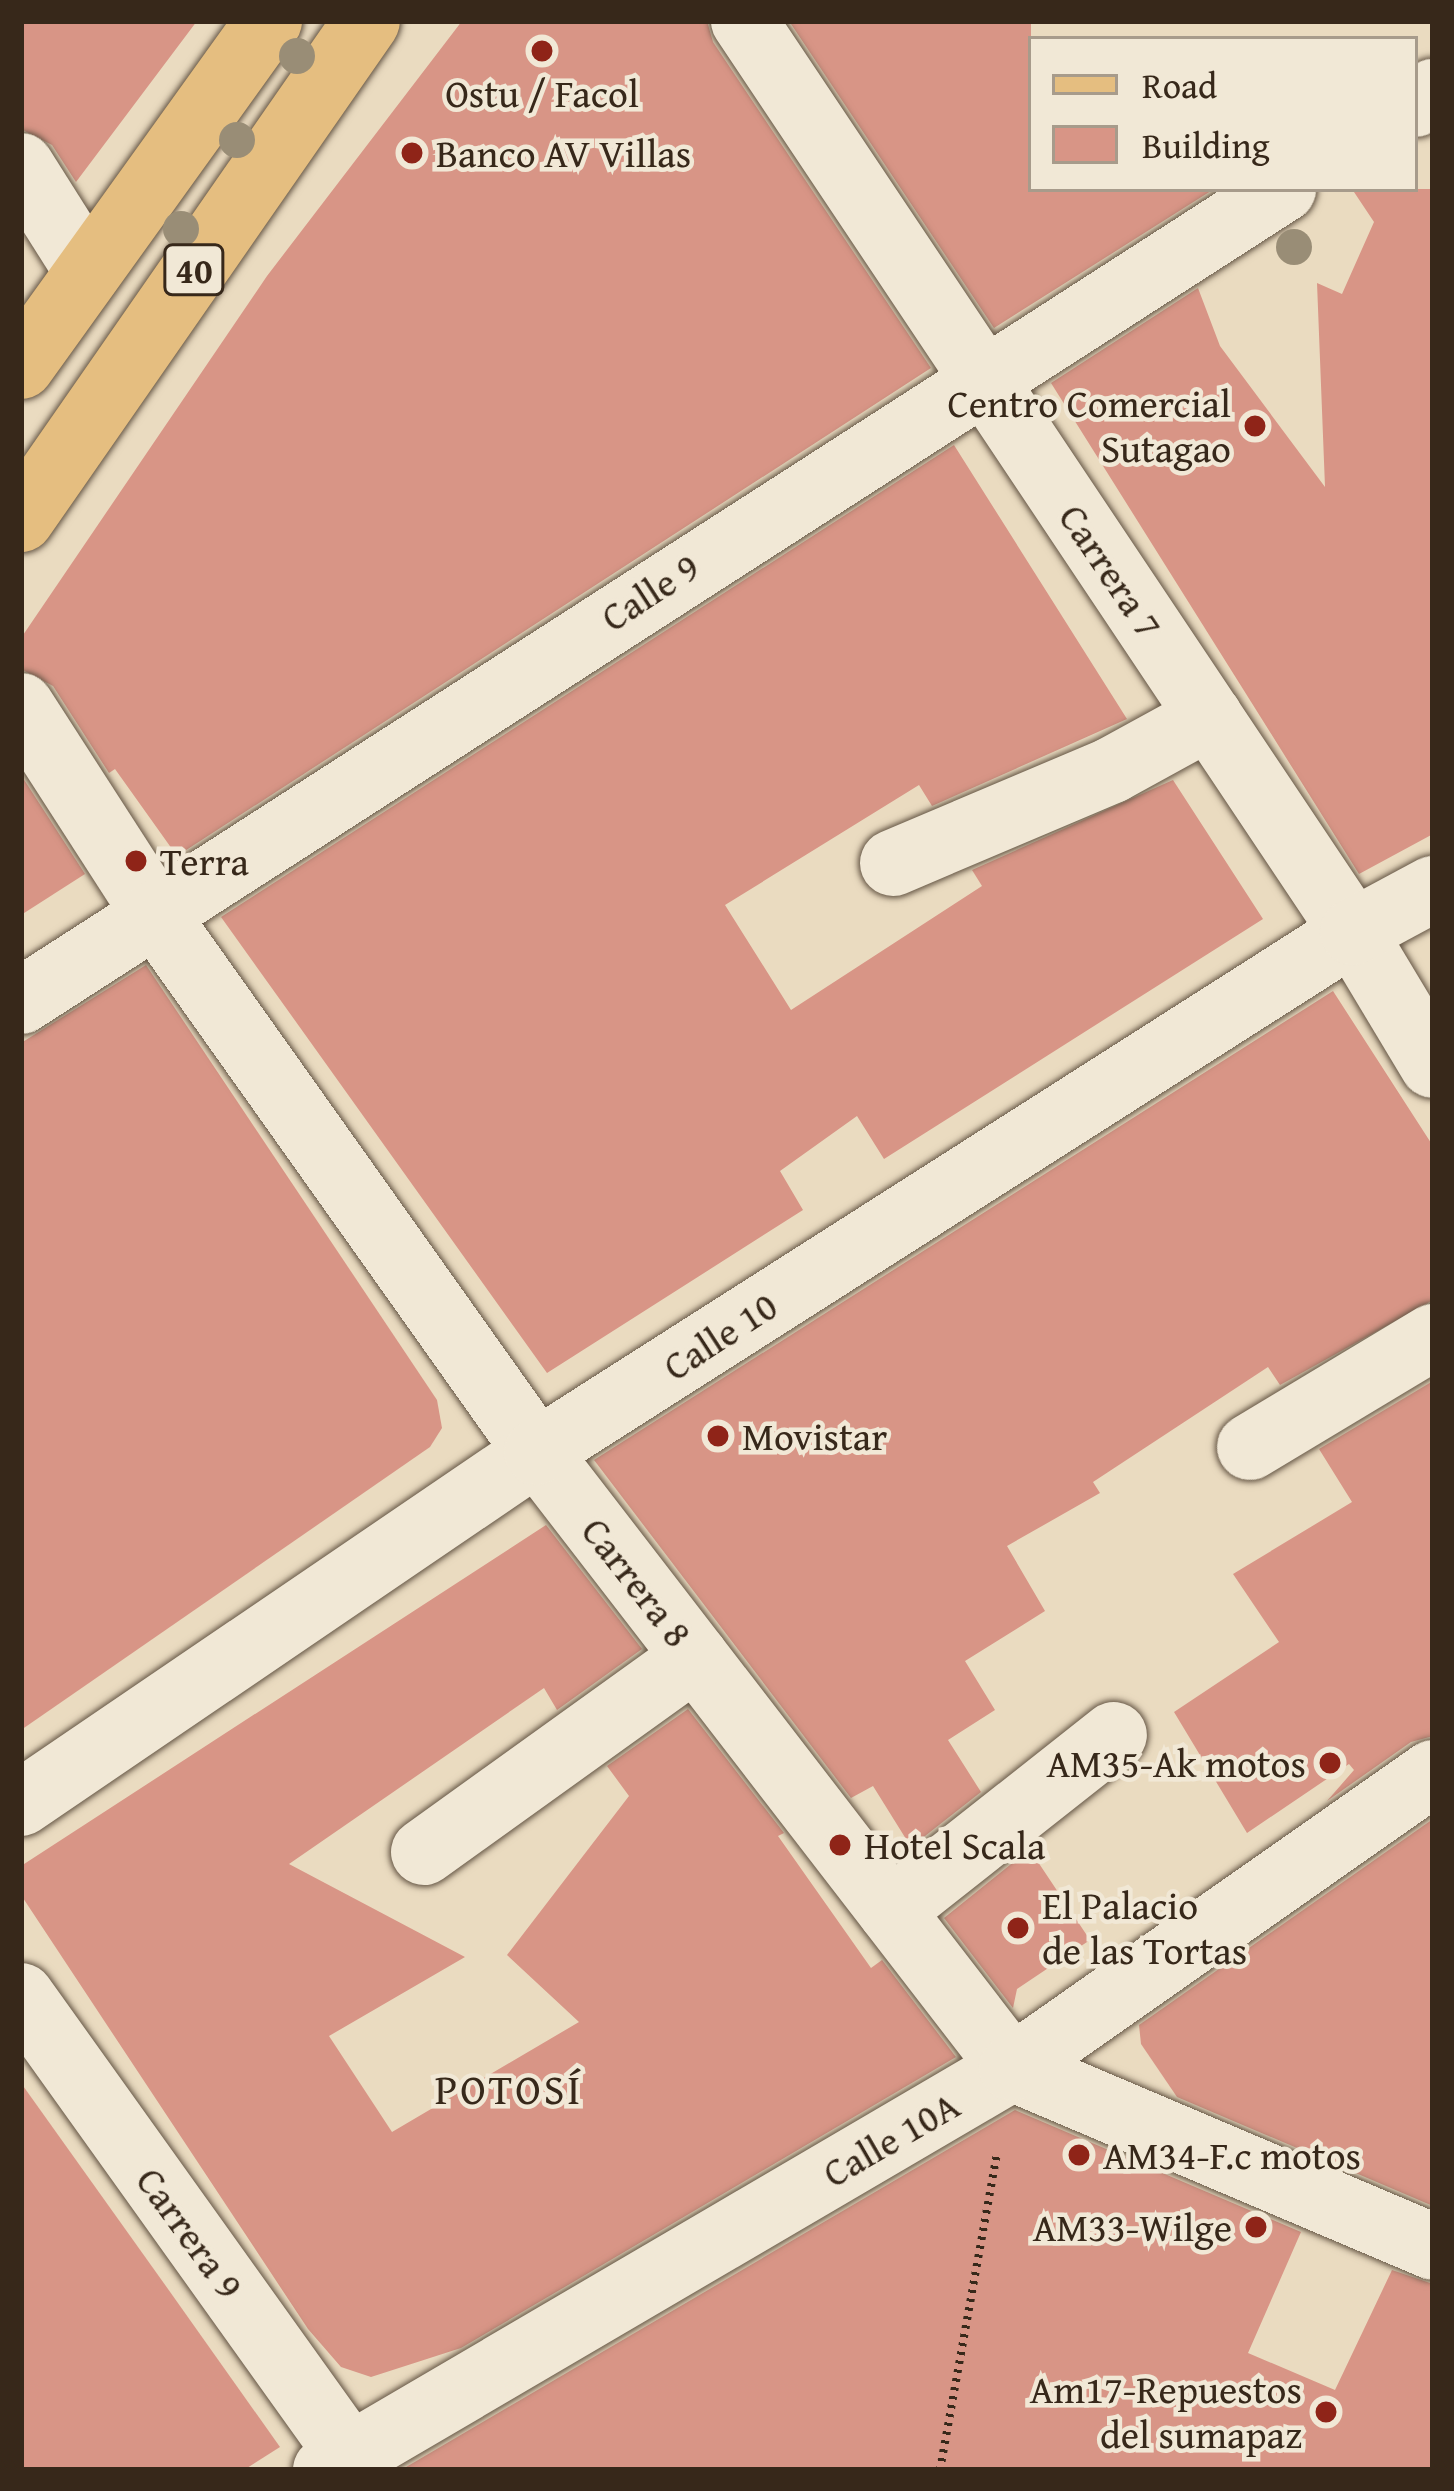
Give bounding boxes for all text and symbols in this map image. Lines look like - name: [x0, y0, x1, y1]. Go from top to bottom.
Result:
- legend: [1028, 36, 1418, 192]
- marker: Ostu / Facol: [529, 38, 555, 64]
- text: Road: [1142, 58, 1217, 111]
- place label: Ostu / Facol: [445, 70, 639, 116]
- text: Building: [1142, 118, 1270, 171]
- place label: Banco AV Villas: [436, 130, 691, 176]
- marker: Banco AV Villas: [399, 140, 425, 166]
- road number: 40: [161, 240, 227, 300]
- place label: Centro Comercial Sutagao: [948, 381, 1231, 472]
- marker: Centro Comercial Sutagao: [1242, 413, 1268, 439]
- street label: Carrera 7: [1049, 495, 1173, 647]
- street label: Calle 9: [592, 543, 708, 641]
- place label: Terra: [160, 838, 249, 884]
- marker: Terra: [123, 848, 149, 874]
- street label: Calle 10: [654, 1282, 786, 1390]
- place label: Movistar: [742, 1413, 887, 1459]
- marker: Movistar: [705, 1423, 731, 1449]
- street label: Carrera 8: [572, 1508, 702, 1656]
- place label: AM35-Ak motos: [1046, 1740, 1306, 1786]
- marker: AM35-Ak motos: [1317, 1750, 1343, 1776]
- place label: Hotel Scala: [864, 1822, 1046, 1868]
- marker: Hotel Scala: [827, 1832, 853, 1858]
- place label: El Palacio de las Tortas: [1042, 1883, 1247, 1974]
- marker: El Palacio de las Tortas: [1005, 1915, 1031, 1941]
- district label: POTOSÍ: [435, 2064, 583, 2114]
- street label: Calle 10A: [815, 2081, 967, 2197]
- place label: AM34-F.c motos: [1103, 2132, 1361, 2178]
- marker: AM34-F.c motos: [1066, 2142, 1092, 2168]
- street label: Carrera 9: [127, 2158, 253, 2308]
- place label: AM33-Wilge: [1033, 2204, 1232, 2250]
- marker: AM33-Wilge: [1243, 2214, 1269, 2240]
- place label: Am17-Repuestos del sumapaz: [1030, 2367, 1302, 2458]
- marker: Am17-Repuestos del sumapaz: [1313, 2399, 1339, 2425]

